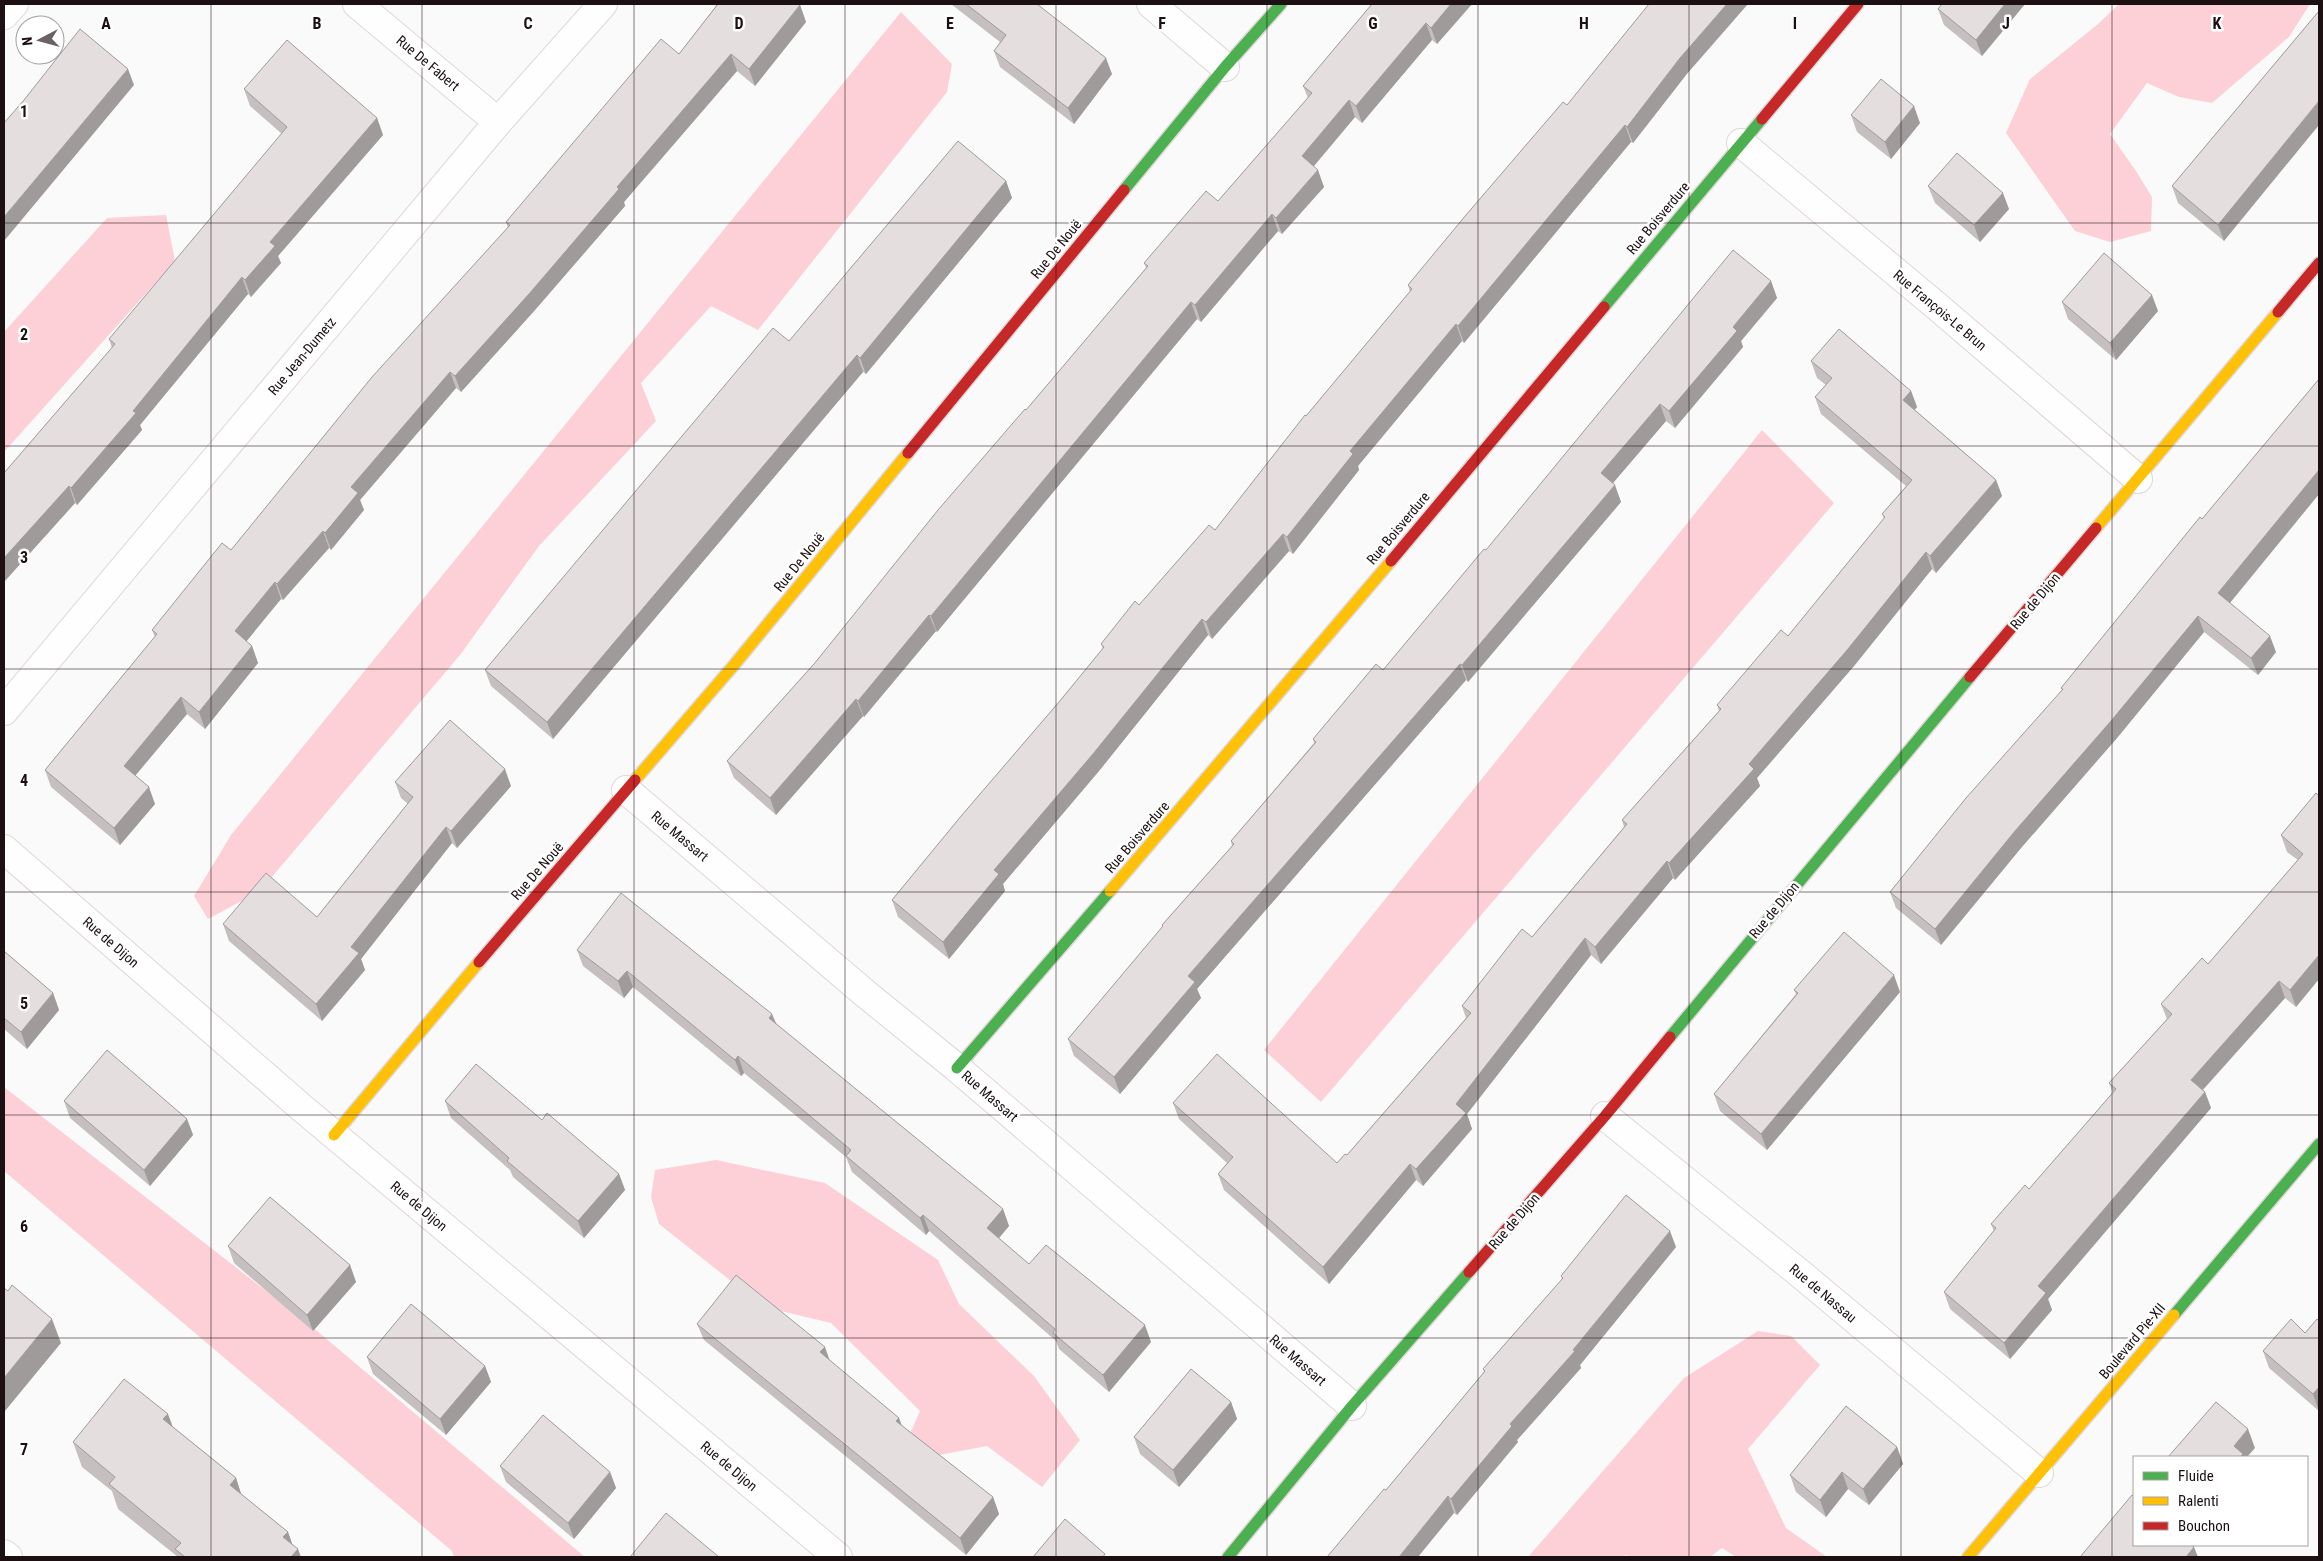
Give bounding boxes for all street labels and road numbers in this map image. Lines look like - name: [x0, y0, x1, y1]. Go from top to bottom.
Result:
- street label: Rue De Fabert: [393, 32, 463, 94]
- street label: Rue Boisverdure: [1623, 178, 1693, 257]
- street label: Rue De Nouë: [1028, 216, 1085, 282]
- street label: Rue François-Le Brun: [1890, 266, 1990, 354]
- street label: Rue Jean-Dumetz: [265, 314, 339, 398]
- street label: Rue Boisverdure: [1363, 488, 1433, 567]
- street label: Rue De Nouë: [771, 529, 828, 595]
- street label: Rue de Dijon: [2007, 569, 2063, 633]
- street label: Rue Boisverdure: [1102, 798, 1173, 876]
- street label: Rue Massart: [648, 808, 712, 864]
- street label: Rue De Nouë: [508, 839, 567, 903]
- street label: Rue de Dijon: [1746, 878, 1802, 942]
- street label: Rue de Dijon: [80, 913, 142, 971]
- street label: Rue Massart: [959, 1067, 1021, 1125]
- street label: Rue de Dijon: [387, 1178, 451, 1234]
- street label: Rue de Dijon: [1485, 1190, 1543, 1252]
- street label: Rue de Nassau: [1786, 1260, 1860, 1326]
- street label: Boulevard Pie-XII: [2096, 1300, 2168, 1382]
- street label: Rue Massart: [1267, 1331, 1329, 1389]
- street label: Rue de Dijon: [697, 1438, 761, 1494]

